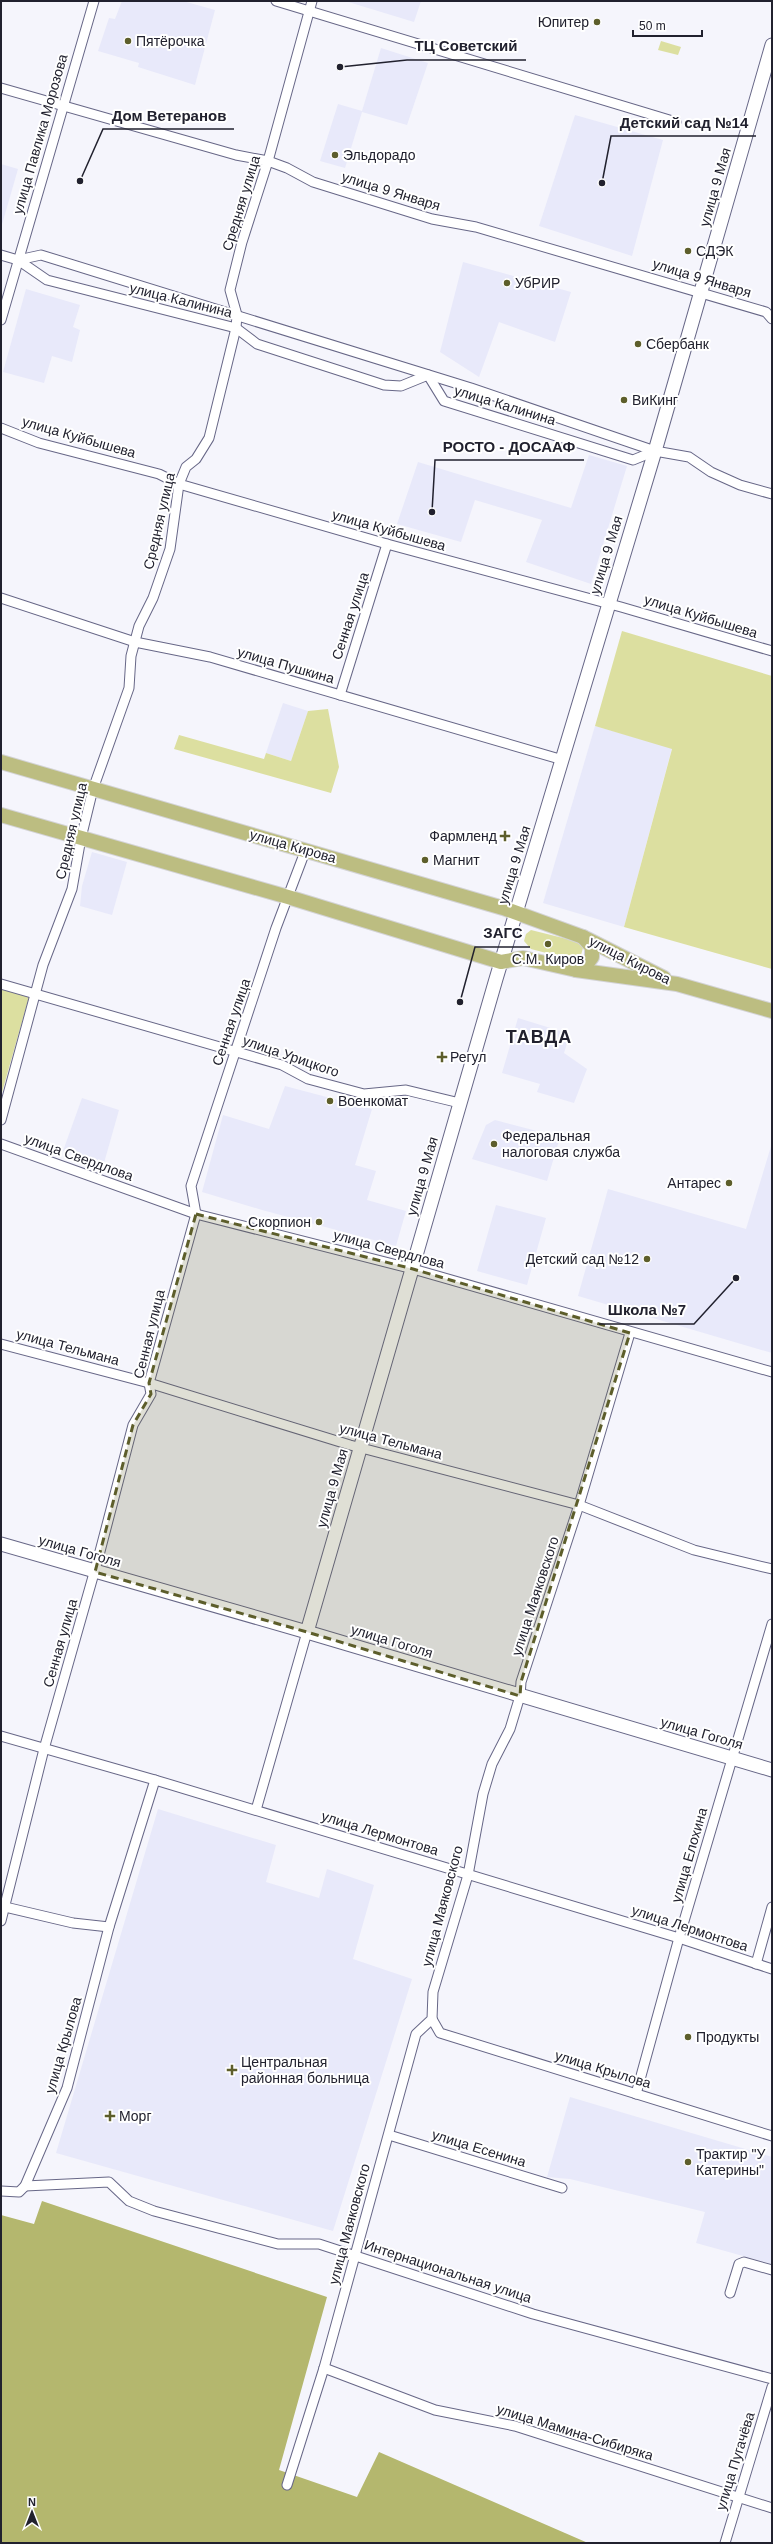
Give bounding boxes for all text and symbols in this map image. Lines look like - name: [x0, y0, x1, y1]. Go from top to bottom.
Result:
- scale bar: [633, 12, 702, 38]
- place label: Юпитер: [538, 14, 589, 30]
- marker: Юпитер: [592, 17, 602, 27]
- text: 50 m: [639, 19, 666, 33]
- place label: Пятёрочка: [136, 33, 205, 49]
- callout: ТЦ Советский: [407, 33, 526, 60]
- marker: Пятёрочка: [123, 36, 133, 46]
- text: ТЦ Советский: [415, 37, 517, 54]
- street label: улица Павлика Морозова: [9, 52, 71, 216]
- callout: Дом Ветеранов: [103, 102, 234, 129]
- text: Дом Ветеранов: [112, 107, 226, 124]
- callout: Детский сад №14: [611, 109, 756, 136]
- text: Детский сад №14: [620, 114, 749, 131]
- street label: улица 9 Мая: [696, 146, 734, 228]
- place label: Эльдорадо: [343, 147, 416, 163]
- marker: Эльдорадо: [330, 150, 340, 160]
- street label: Средняя улица: [219, 153, 263, 253]
- street label: улица 9 Января: [340, 168, 442, 214]
- place label: СДЭК: [696, 243, 734, 259]
- marker: СДЭК: [683, 246, 693, 256]
- street label: улица 9 Января: [651, 255, 753, 301]
- place label: УбРИР: [515, 275, 560, 291]
- marker: УбРИР: [502, 278, 512, 288]
- street label: улица Калинина: [128, 279, 234, 321]
- place label: Сбербанк: [646, 336, 710, 352]
- marker: Сбербанк: [633, 339, 643, 349]
- street label: улица Калинина: [452, 382, 558, 428]
- place label: ВиКинг: [632, 392, 678, 408]
- marker: ВиКинг: [619, 395, 629, 405]
- street label: улица Куйбышева: [20, 413, 138, 461]
- callout: РОСТО - ДОСААФ: [435, 433, 584, 460]
- text: РОСТО - ДОСААФ: [443, 438, 576, 455]
- street label: Средняя улица: [140, 471, 178, 571]
- street label: улица Куйбышева: [330, 506, 448, 554]
- street label: улица 9 Мая: [586, 514, 626, 596]
- street label: Сенная улица: [328, 570, 372, 662]
- street label: улица Куйбышева: [642, 591, 760, 641]
- street label: улица Пушкина: [236, 644, 337, 687]
- street label: Средняя улица: [52, 781, 90, 881]
- street label: улица 9 Мая: [494, 824, 534, 906]
- street label: улица Кирова: [248, 826, 338, 866]
- place label: Фармленд: [429, 828, 497, 844]
- marker: Фармленд: [500, 831, 510, 841]
- place label: Магнит: [433, 852, 480, 868]
- marker: Магнит: [420, 855, 430, 865]
- callout: ЗАГС: [475, 920, 530, 947]
- text: ЗАГС: [483, 924, 523, 941]
- street label: улица Кирова: [587, 933, 673, 987]
- marker: С.М. Киров: [543, 939, 553, 949]
- place label: С.М. Киров: [512, 951, 584, 967]
- street label: Сенная улица: [209, 976, 253, 1068]
- district label: ТАВДА: [506, 1027, 572, 1047]
- street label: улица Урицкого: [241, 1032, 342, 1080]
- place label: Регул: [450, 1049, 486, 1065]
- marker: Регул: [437, 1052, 447, 1062]
- place label: Военкомат: [338, 1093, 409, 1109]
- marker: Военкомат: [325, 1096, 335, 1106]
- place label: Федеральная налоговая служба: [502, 1128, 620, 1160]
- street label: улица Свердлова: [23, 1130, 136, 1184]
- street label: улица 9 Мая: [403, 1135, 441, 1217]
- marker: Федеральная налоговая служба: [489, 1139, 499, 1149]
- place label: Антарес: [667, 1175, 721, 1191]
- marker: Антарес: [724, 1178, 734, 1188]
- place label: Скорпион: [248, 1214, 311, 1230]
- marker: Скорпион: [314, 1217, 324, 1227]
- street label: улица Свердлова: [332, 1226, 447, 1272]
- place label: Детский сад №12: [526, 1251, 639, 1267]
- marker: Детский сад №12: [642, 1254, 652, 1264]
- street label: Сенная улица: [130, 1288, 168, 1380]
- callout: Школа №7: [599, 1297, 694, 1324]
- text: Школа №7: [608, 1301, 686, 1318]
- street label: улица Тельмана: [15, 1326, 121, 1368]
- street label: улица Тельмана: [338, 1420, 444, 1462]
- street label: улица 9 Мая: [313, 1447, 351, 1529]
- street label: улица Гоголя: [37, 1532, 123, 1570]
- street label: улица Маяковского: [508, 1534, 562, 1658]
- street label: Сенная улица: [40, 1597, 80, 1689]
- street label: улица Гоголя: [349, 1621, 435, 1661]
- street label: улица Гоголя: [659, 1714, 745, 1752]
- street label: улица Елохина: [668, 1805, 710, 1904]
- street label: улица Лермонтова: [320, 1808, 441, 1858]
- street label: улица Маяковского: [418, 1844, 466, 1968]
- street label: улица Лермонтова: [630, 1902, 750, 1954]
- street label: улица Крылова: [42, 1995, 84, 2095]
- place label: Продукты: [696, 2029, 759, 2045]
- marker: Продукты: [683, 2032, 693, 2042]
- street label: улица Крылова: [553, 2047, 653, 2091]
- place label: Центральная районная больница: [241, 2054, 369, 2086]
- marker: Центральная районная больница: [226, 2064, 238, 2076]
- place label: Морг: [119, 2108, 152, 2124]
- marker: Морг: [104, 2110, 116, 2122]
- street label: улица Есенина: [430, 2126, 528, 2170]
- place label: Трактир "У Катерины": [696, 2146, 765, 2178]
- marker: Трактир "У Катерины": [683, 2157, 693, 2167]
- street label: улица Маяковского: [325, 2162, 373, 2286]
- street label: Интернациональная улица: [362, 2236, 534, 2306]
- street label: улица Мамина-Сибиряка: [495, 2401, 655, 2464]
- street label: улица Пугачёва: [712, 2410, 758, 2512]
- north arrow: [12, 2492, 52, 2532]
- text: N: [28, 2496, 36, 2508]

